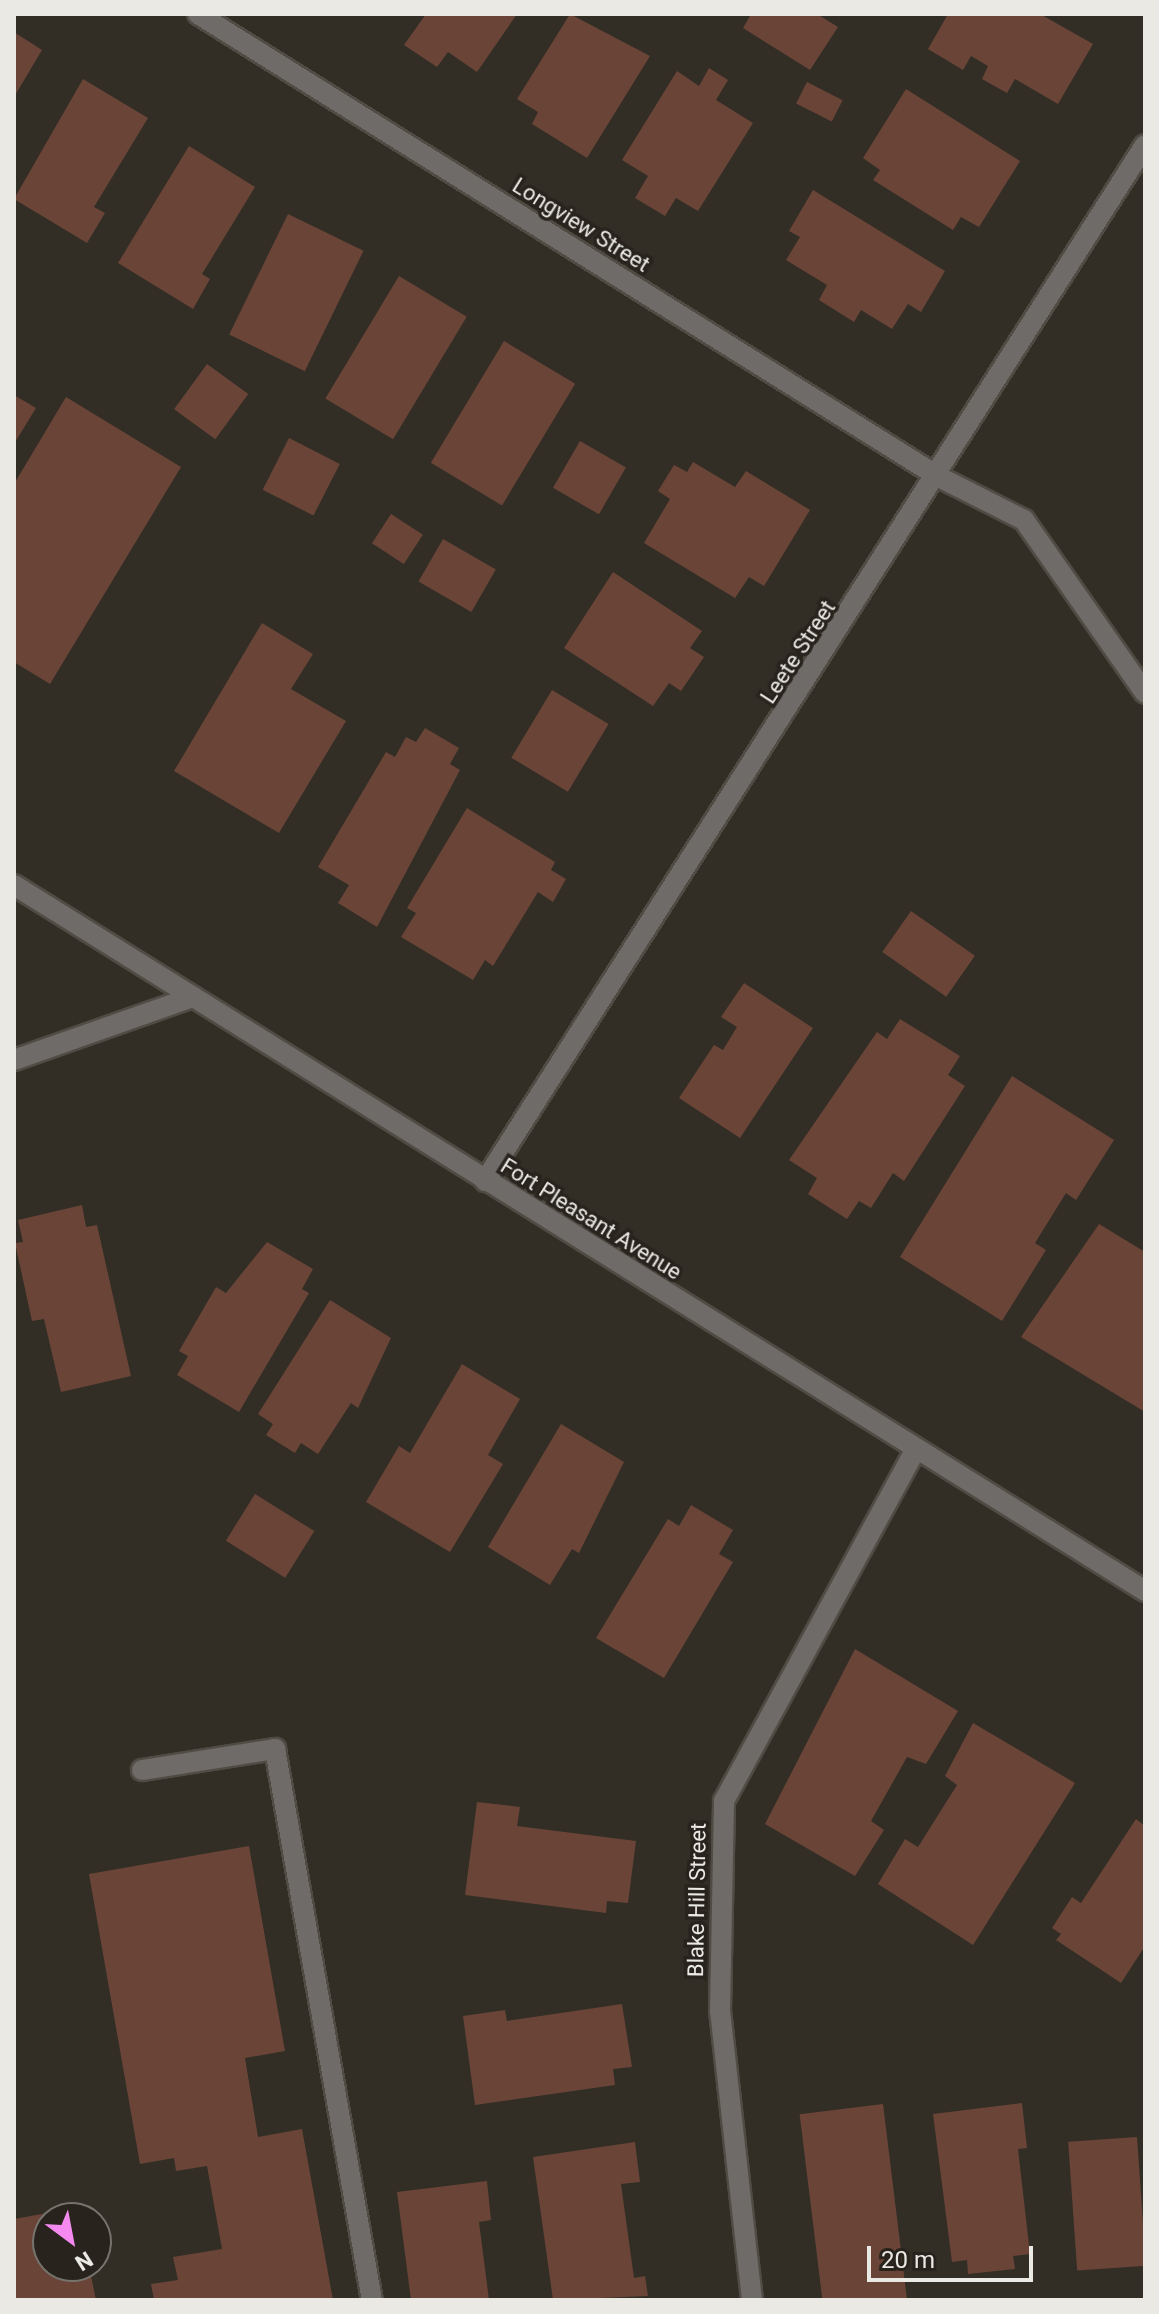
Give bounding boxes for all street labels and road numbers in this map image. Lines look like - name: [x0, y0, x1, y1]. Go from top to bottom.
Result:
- street label: Longview Street: [508, 172, 654, 278]
- street label: Leete Street: [755, 596, 841, 708]
- street label: Fort Pleasant Avenue: [496, 1153, 686, 1285]
- street label: Blake Hill Street: [682, 1823, 712, 1977]

